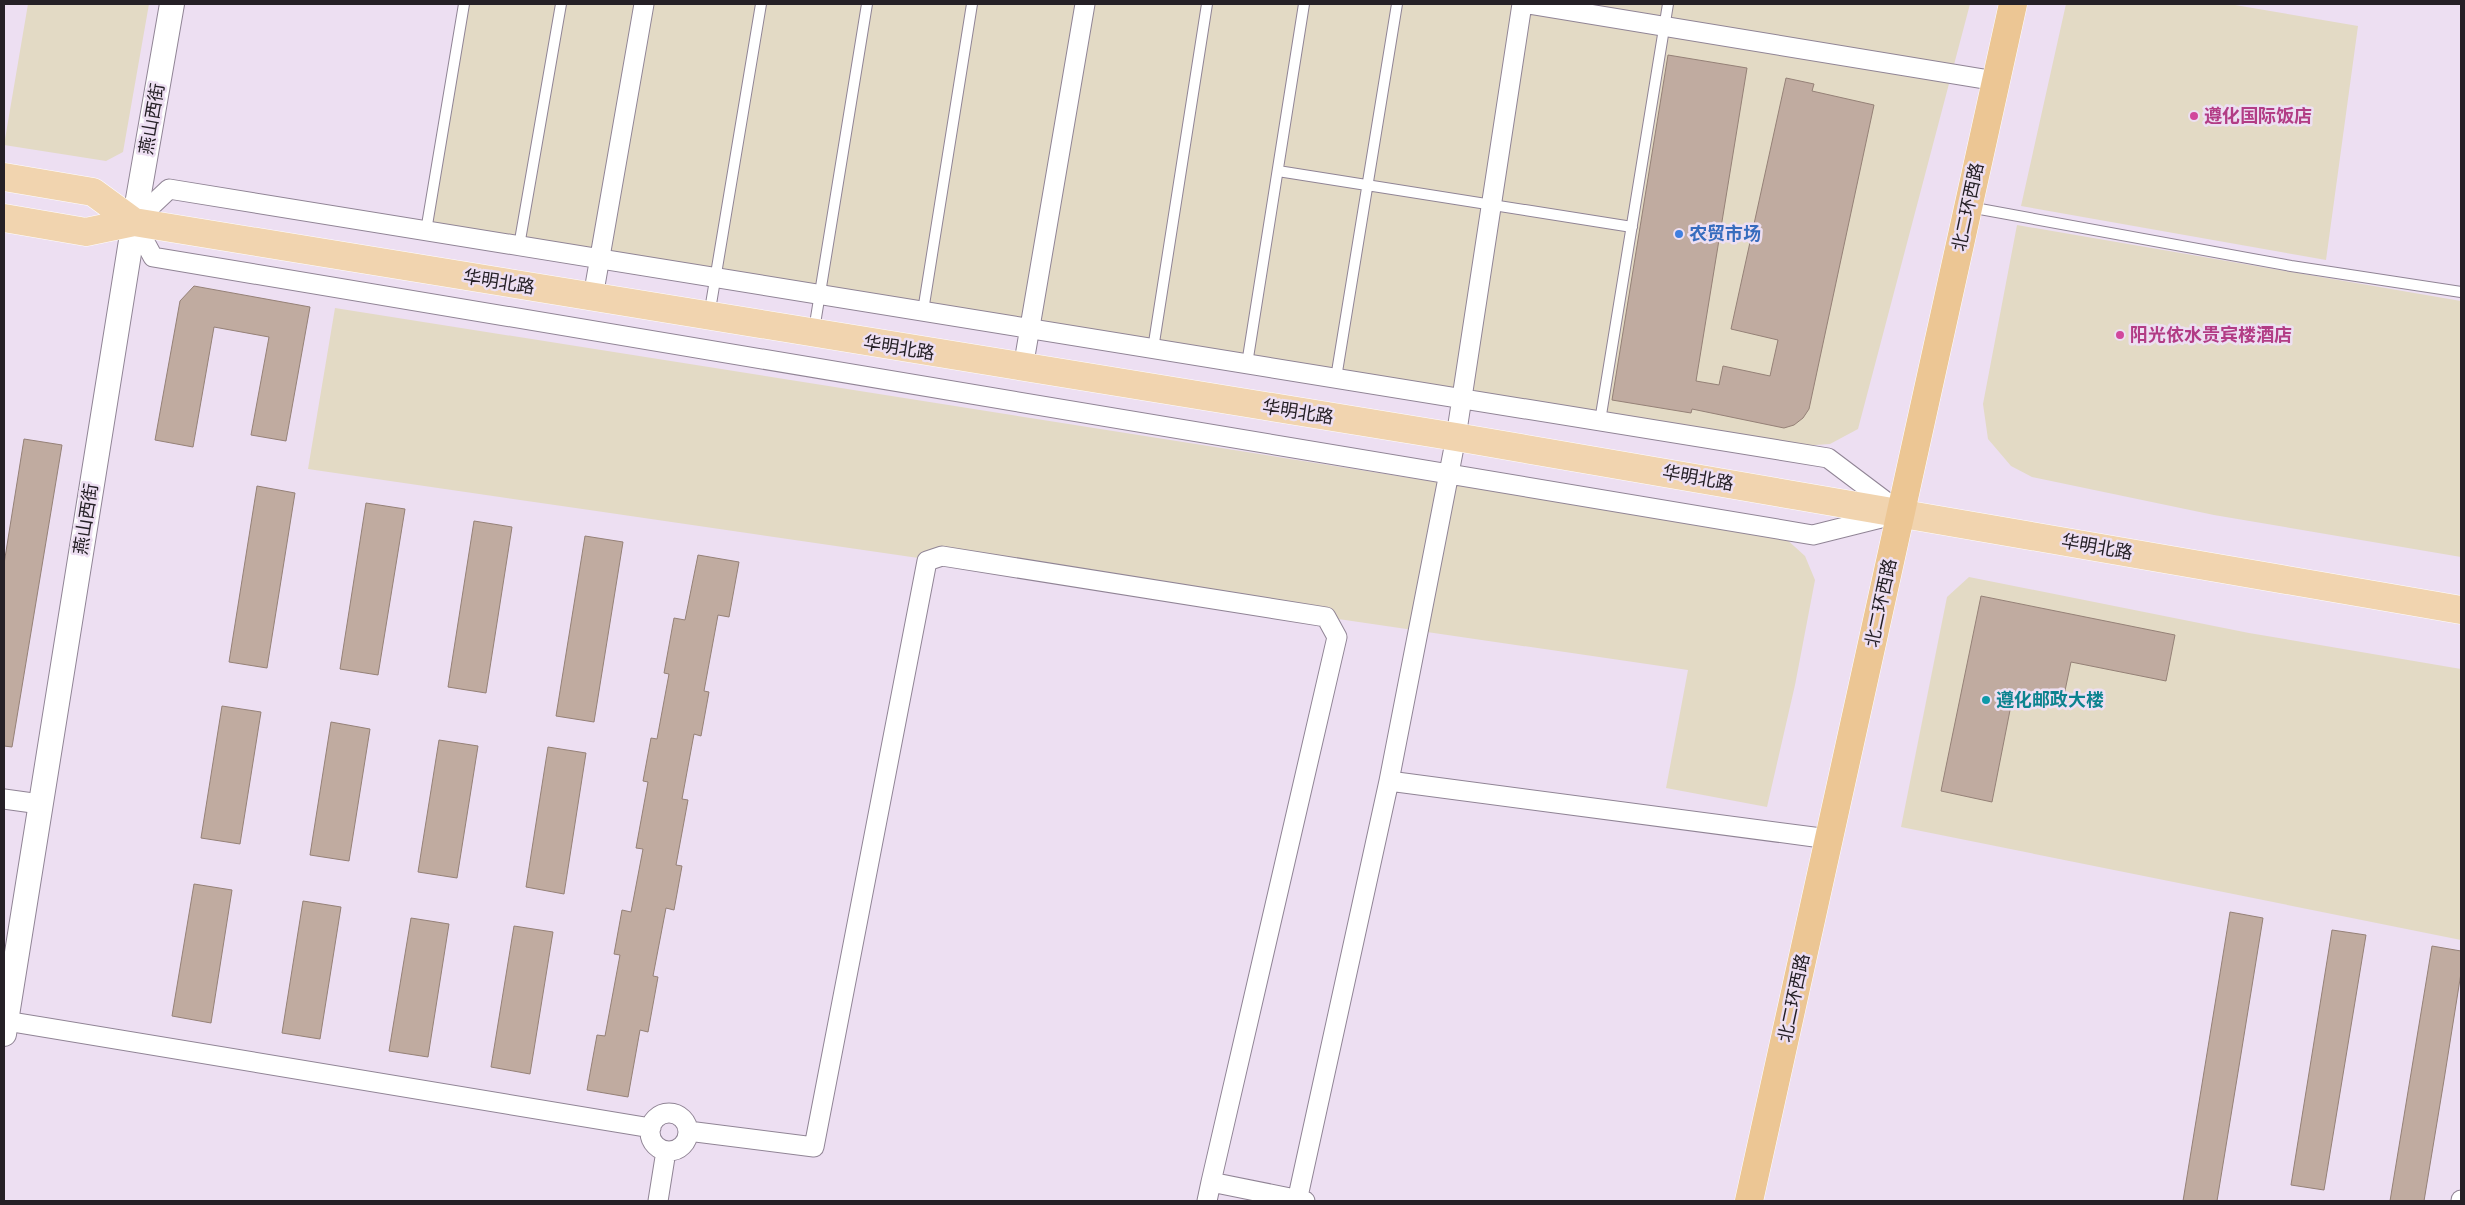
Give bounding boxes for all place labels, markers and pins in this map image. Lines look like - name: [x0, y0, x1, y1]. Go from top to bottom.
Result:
- place label: 遵化国际饭店: [2204, 105, 2312, 127]
- marker: 遵化国际饭店: [2188, 110, 2200, 122]
- place label: 农贸市场: [1689, 223, 1761, 245]
- marker: 农贸市场: [1673, 228, 1685, 240]
- place label: 阳光依水贵宾楼酒店: [2130, 324, 2292, 346]
- marker: 阳光依水贵宾楼酒店: [2114, 329, 2126, 341]
- place label: 遵化邮政大楼: [1996, 689, 2104, 711]
- marker: 遵化邮政大楼: [1980, 694, 1992, 706]

